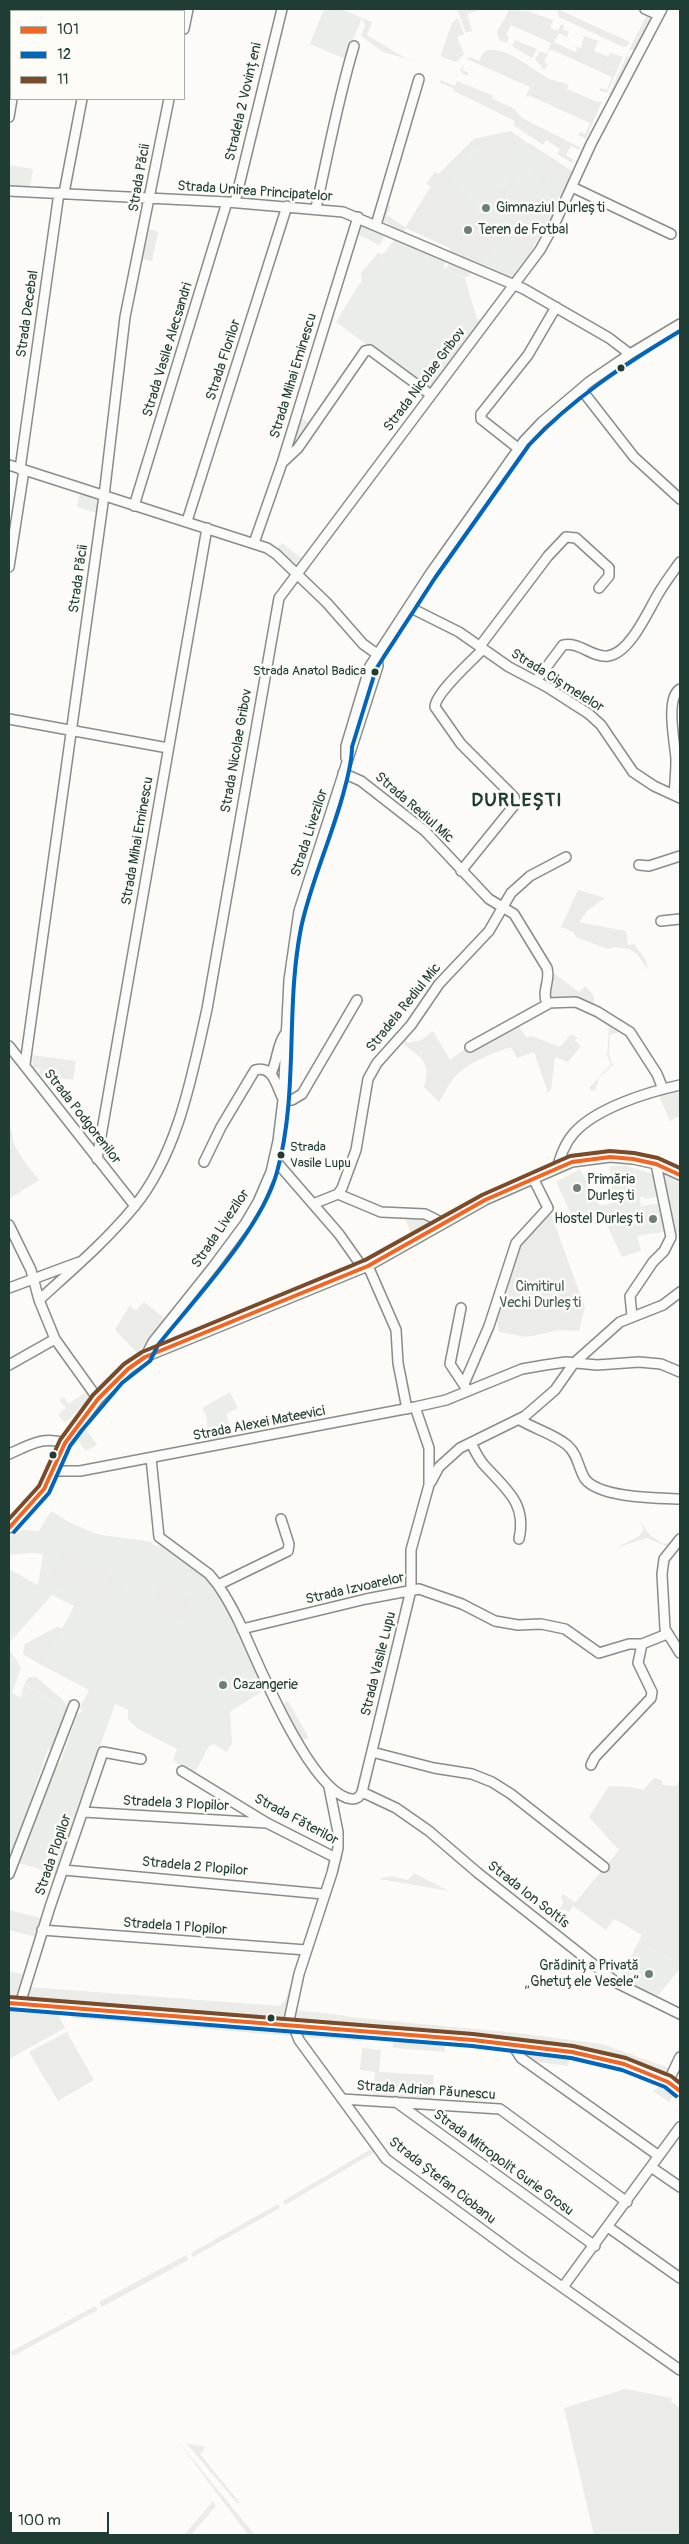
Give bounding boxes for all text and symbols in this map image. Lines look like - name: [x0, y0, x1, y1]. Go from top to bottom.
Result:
- legend: [10, 10, 185, 100]
- text: 101: [57, 20, 79, 39]
- street label: Stradela 2 Vovințeni: [222, 41, 266, 163]
- text: 12: [57, 45, 71, 64]
- text: 11: [57, 70, 69, 89]
- street label: Strada Păcii: [126, 143, 154, 213]
- street label: Strada Unirea Principatelor: [177, 178, 333, 206]
- place label: Gimnaziul Durlești: [496, 200, 605, 216]
- marker: Gimnaziul Durlești: [480, 202, 492, 214]
- place label: Teren de Fotbal: [478, 222, 569, 238]
- marker: Teren de Fotbal: [462, 224, 474, 236]
- street label: Strada Decebal: [14, 269, 42, 359]
- street label: Strada Vasile Alecsandri: [140, 281, 196, 419]
- street label: Strada Mihai Eminescu: [267, 311, 321, 441]
- street label: Strada Florilor: [203, 317, 245, 403]
- street label: Strada Nicolae Gribov: [381, 325, 469, 435]
- unlabelled marker: [616, 363, 626, 373]
- street label: Strada Păcii: [66, 544, 92, 614]
- street label: Strada Cișmelelor: [507, 646, 607, 716]
- place label: Strada Anatol Badica: [253, 664, 366, 680]
- marker: Strada Anatol Badica: [370, 667, 380, 677]
- street label: Strada Nicolae Gribov: [218, 688, 256, 814]
- street label: Strada Rediul Mic: [371, 769, 457, 847]
- street label: Strada Mihai Eminescu: [118, 775, 158, 907]
- street label: Strada Livezilor: [288, 787, 332, 879]
- district label: DURLEȘTI: [470, 790, 564, 812]
- street label: Stradela Rediul Mic: [363, 960, 445, 1056]
- street label: Strada Podgorenilor: [40, 1066, 124, 1168]
- place label: Strada Vasile Lupu: [290, 1140, 351, 1171]
- marker: Strada Vasile Lupu: [276, 1150, 286, 1160]
- place label: Primăria Durlești: [587, 1172, 635, 1204]
- marker: Primăria Durlești: [571, 1182, 583, 1194]
- street label: Strada Livezilor: [188, 1186, 254, 1272]
- place label: Hostel Durlești: [554, 1211, 643, 1227]
- marker: Hostel Durlești: [647, 1213, 659, 1225]
- park label: Cimitirul Vechi Durlești: [499, 1279, 581, 1311]
- street label: Strada Alexei Mateevici: [191, 1403, 327, 1445]
- unlabelled marker: [48, 1450, 58, 1460]
- street label: Strada Izvoarelor: [304, 1569, 406, 1609]
- street label: Strada Vasile Lupu: [358, 1610, 400, 1718]
- place label: Cazangerie: [233, 1677, 298, 1693]
- marker: Cazangerie: [217, 1679, 229, 1691]
- street label: Strada Făterilor: [251, 1791, 341, 1849]
- street label: Stradela 3 Plopilor: [122, 1793, 230, 1815]
- street label: Strada Plopilor: [32, 1812, 76, 1898]
- street label: Stradela 2 Plopilor: [141, 1854, 249, 1880]
- street label: Strada Ion Soltîs: [484, 1858, 572, 1932]
- street label: Stradela 1 Plopilor: [122, 1915, 228, 1939]
- place label: Grădinița Privată „Ghetuțele Vesele”: [525, 1958, 639, 1990]
- marker: Grădinița Privată „Ghetuțele Vesele”: [643, 1968, 655, 1980]
- unlabelled marker: [266, 2013, 276, 2023]
- street label: Strada Adrian Păunescu: [356, 2078, 496, 2104]
- street label: Strada Mitropolit Gurie Grosu: [430, 2106, 576, 2220]
- street label: Strada Ștefan Ciobanu: [385, 2134, 499, 2228]
- scale bar: [12, 2502, 111, 2534]
- text: 100 m: [18, 2511, 61, 2530]

